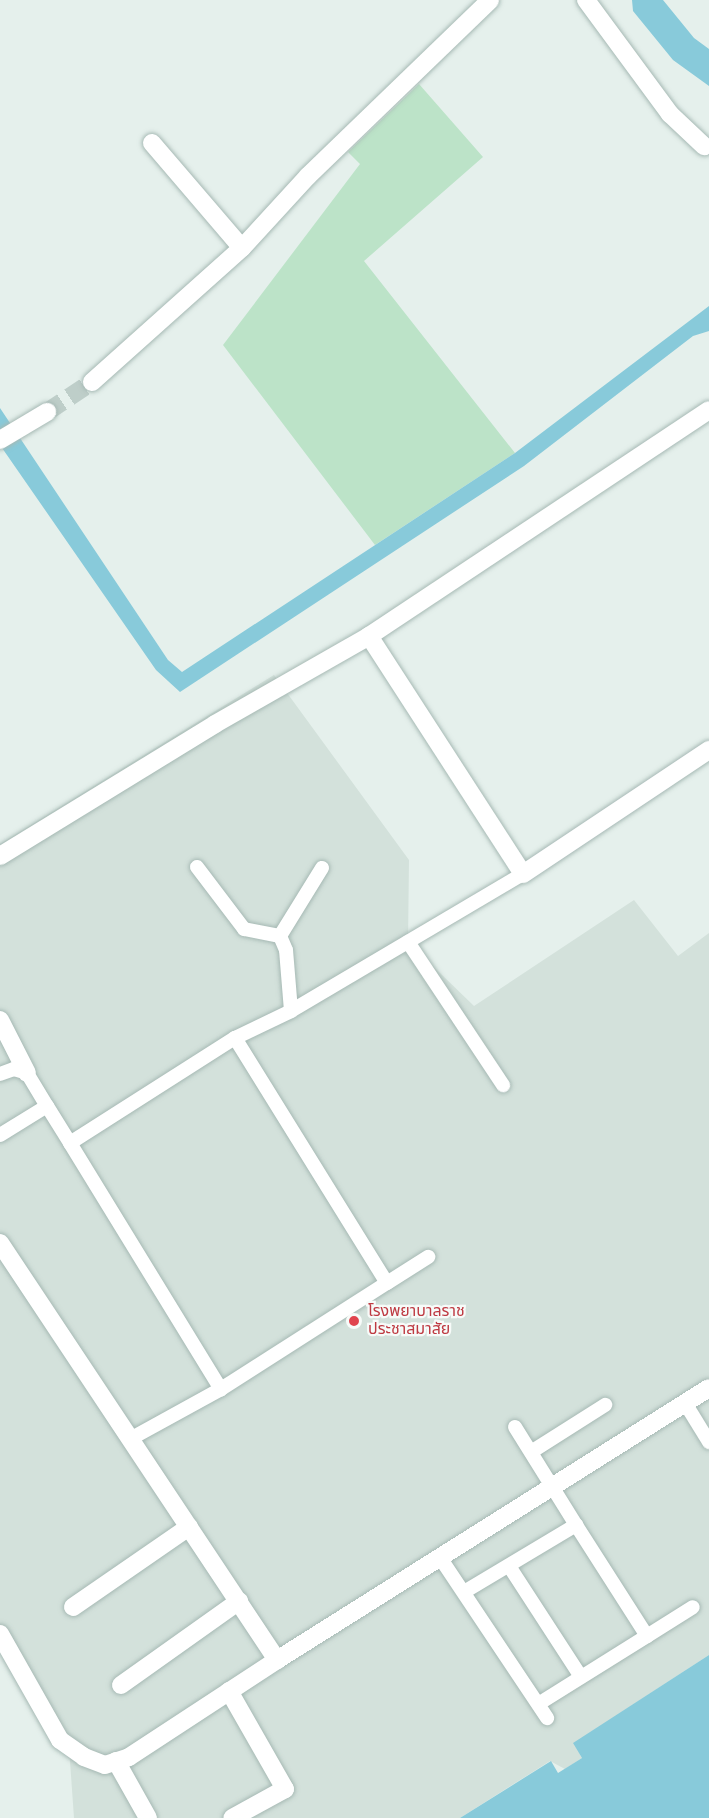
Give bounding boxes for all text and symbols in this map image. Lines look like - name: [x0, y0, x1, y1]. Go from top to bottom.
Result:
- place label: โรงพยาบาลราช ประชาสมาสัย: [368, 1302, 465, 1340]
- marker: โรงพยาบาลราช ประชาสมาสัย: [345, 1312, 363, 1330]

